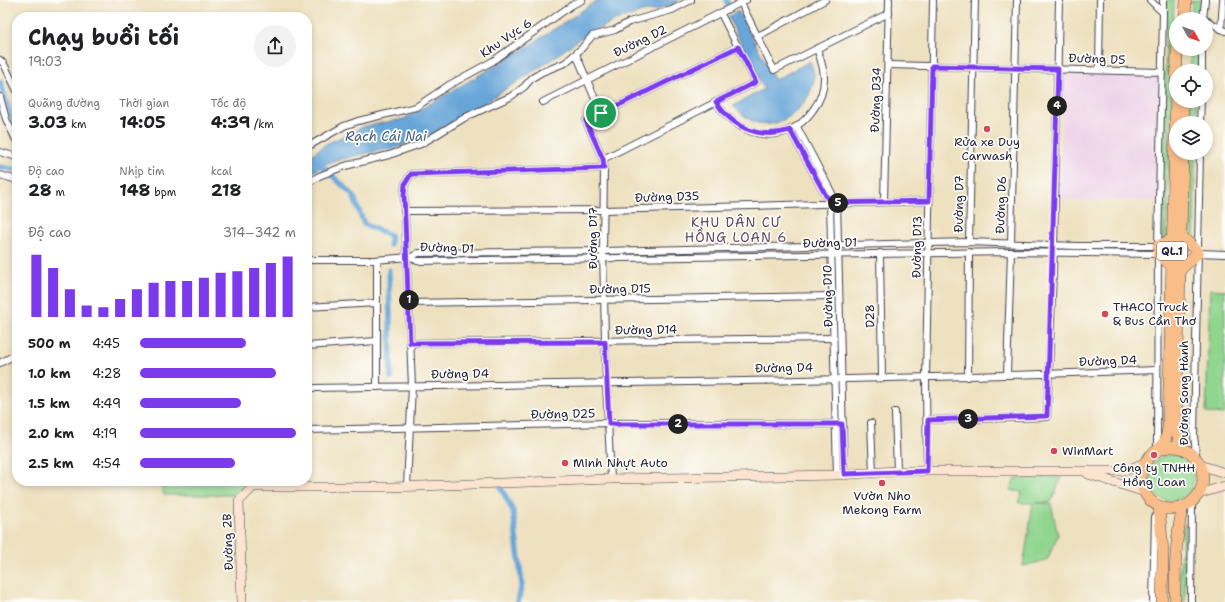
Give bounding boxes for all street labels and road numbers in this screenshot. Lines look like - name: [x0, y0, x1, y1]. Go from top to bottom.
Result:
- street label: Khu Vực 6: [477, 15, 535, 61]
- street label: Đường D2: [611, 21, 669, 61]
- street label: Đường D5: [1068, 50, 1126, 68]
- street label: Đường D34: [867, 67, 885, 133]
- street label: Đường D7: [950, 175, 968, 233]
- street label: Đường D6: [992, 176, 1010, 234]
- street label: Đường D35: [634, 188, 700, 206]
- street label: Đường D17: [585, 207, 601, 269]
- street label: Đường D13: [908, 216, 926, 278]
- street label: Đường D1: [803, 235, 857, 251]
- street label: Đường D1: [419, 239, 475, 257]
- road number: QL.1: [1157, 242, 1187, 260]
- street label: Đường D10: [819, 265, 837, 327]
- street label: Đường D15: [589, 280, 651, 298]
- street label: D28: [862, 304, 878, 328]
- street label: Đường D14: [615, 321, 677, 339]
- street label: Đường Song Hành: [1176, 340, 1192, 446]
- street label: Đường D4: [1079, 352, 1137, 370]
- street label: Đường D4: [755, 359, 813, 377]
- street label: Đường D4: [431, 365, 489, 383]
- street label: Đường D25: [531, 405, 595, 423]
- street label: Đường 2B: [219, 513, 237, 571]

